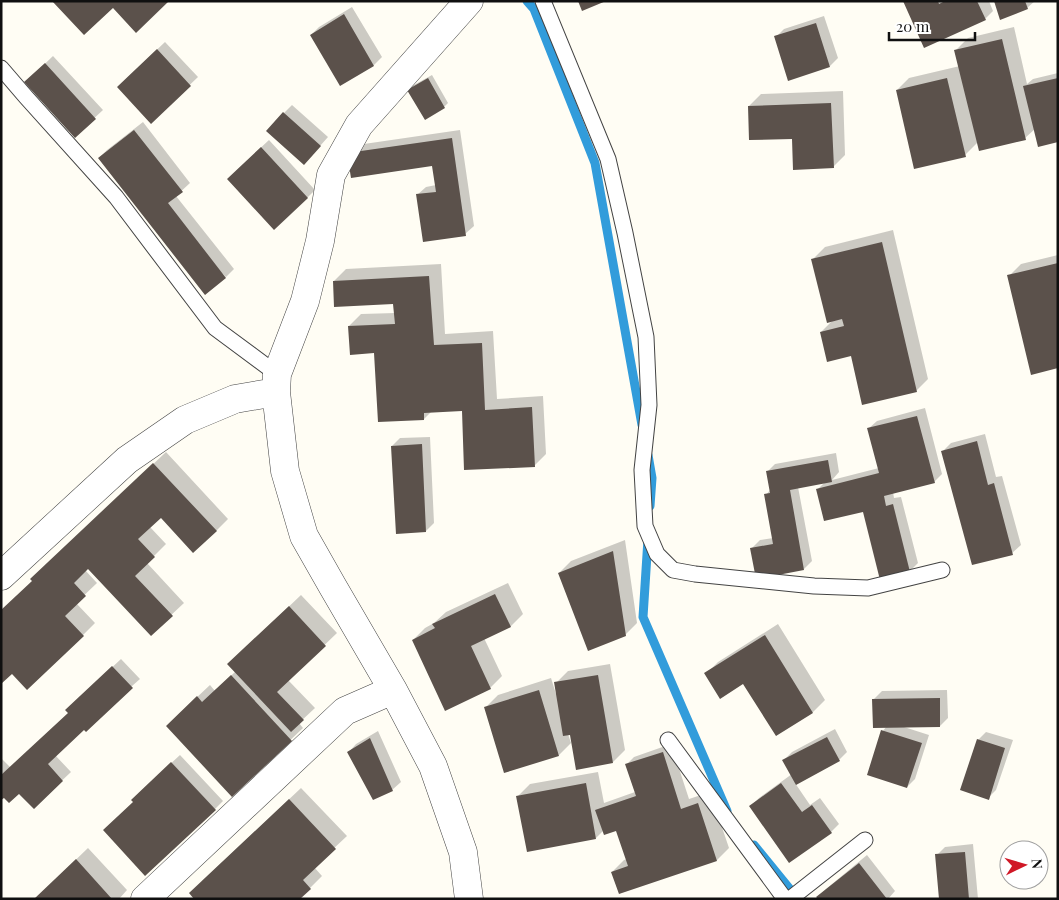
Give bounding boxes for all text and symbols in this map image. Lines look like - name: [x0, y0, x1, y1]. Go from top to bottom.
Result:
- scale bar: [889, 10, 975, 42]
- text: 20 m: [896, 16, 930, 36]
- north arrow: [999, 840, 1049, 890]
- text: N: [1028, 858, 1047, 870]

